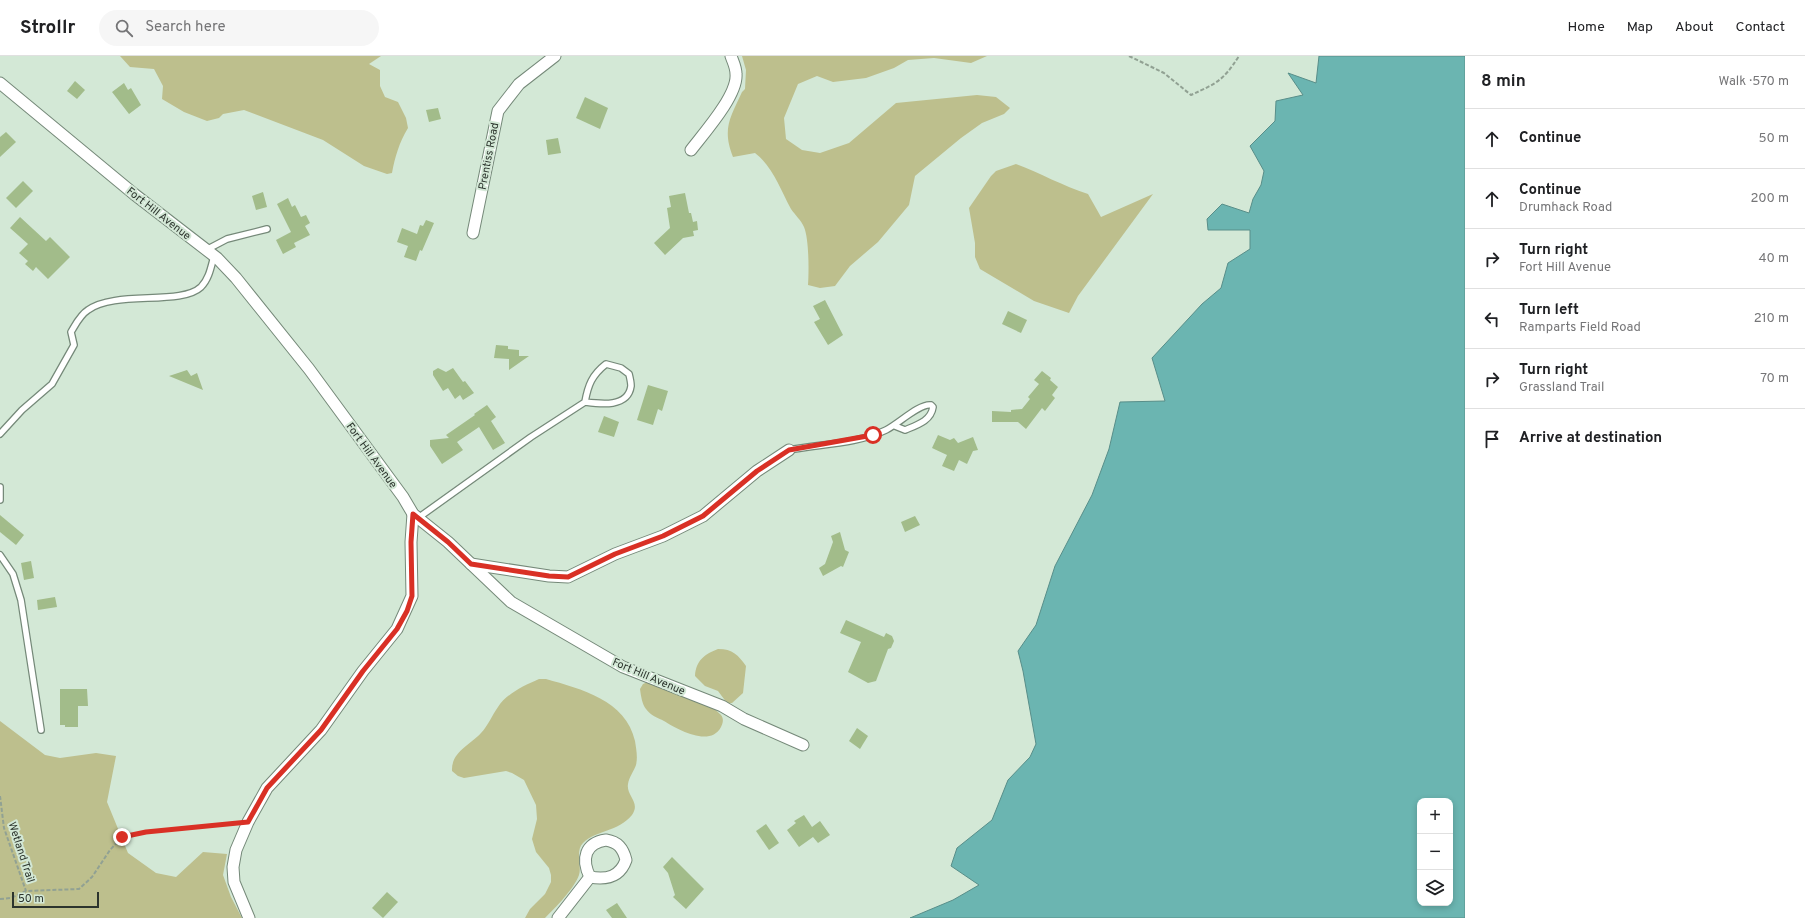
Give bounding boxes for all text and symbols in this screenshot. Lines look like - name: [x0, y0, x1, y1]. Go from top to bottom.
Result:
- search box: [99, 10, 379, 46]
- text: Strollr: [20, 16, 75, 40]
- icon: search: [113, 17, 135, 39]
- text: Search here: [145, 18, 225, 37]
- text: Home: [1568, 19, 1605, 36]
- text: Map: [1627, 19, 1653, 36]
- text: About: [1675, 19, 1714, 36]
- text: Contact: [1736, 19, 1785, 36]
- text: 8 min: [1481, 71, 1526, 93]
- text: Walk · 570 m: [1718, 74, 1789, 90]
- street label: Prentiss Road: [476, 121, 502, 191]
- icon: ahead: [1481, 128, 1503, 150]
- text: Continue: [1519, 129, 1581, 148]
- text: 50 m: [1759, 131, 1789, 147]
- text: Continue: [1519, 181, 1581, 200]
- street label: Fort Hill Avenue: [123, 184, 193, 243]
- icon: ahead: [1481, 188, 1503, 210]
- text: 200 m: [1750, 191, 1789, 207]
- text: Drumhack Road: [1519, 200, 1612, 216]
- text: Turn right: [1519, 241, 1588, 260]
- icon: right: [1481, 248, 1503, 270]
- text: 40 m: [1759, 251, 1789, 267]
- text: Fort Hill Avenue: [1519, 260, 1611, 276]
- text: Turn left: [1519, 301, 1579, 320]
- icon: left: [1481, 308, 1503, 330]
- text: 210 m: [1754, 311, 1789, 327]
- text: Ramparts Field Road: [1519, 320, 1641, 336]
- text: Turn right: [1519, 361, 1588, 380]
- icon: right: [1481, 368, 1503, 390]
- text: 70 m: [1760, 371, 1789, 387]
- text: Grassland Trail: [1519, 380, 1604, 396]
- street label: Fort Hill Avenue: [343, 420, 400, 491]
- route start: [864, 426, 882, 444]
- icon: arrive: [1481, 428, 1503, 450]
- text: Arrive at destination: [1519, 429, 1662, 448]
- street label: Fort Hill Avenue: [610, 655, 687, 699]
- map controls: [1417, 798, 1453, 906]
- button: +: [1417, 798, 1453, 834]
- street label: Wetland Trail: [5, 820, 37, 885]
- route end: [113, 828, 131, 846]
- button: −: [1417, 834, 1453, 870]
- button: layers: [1417, 870, 1453, 906]
- scale bar: [12, 890, 99, 909]
- text: 50 m: [18, 892, 44, 906]

